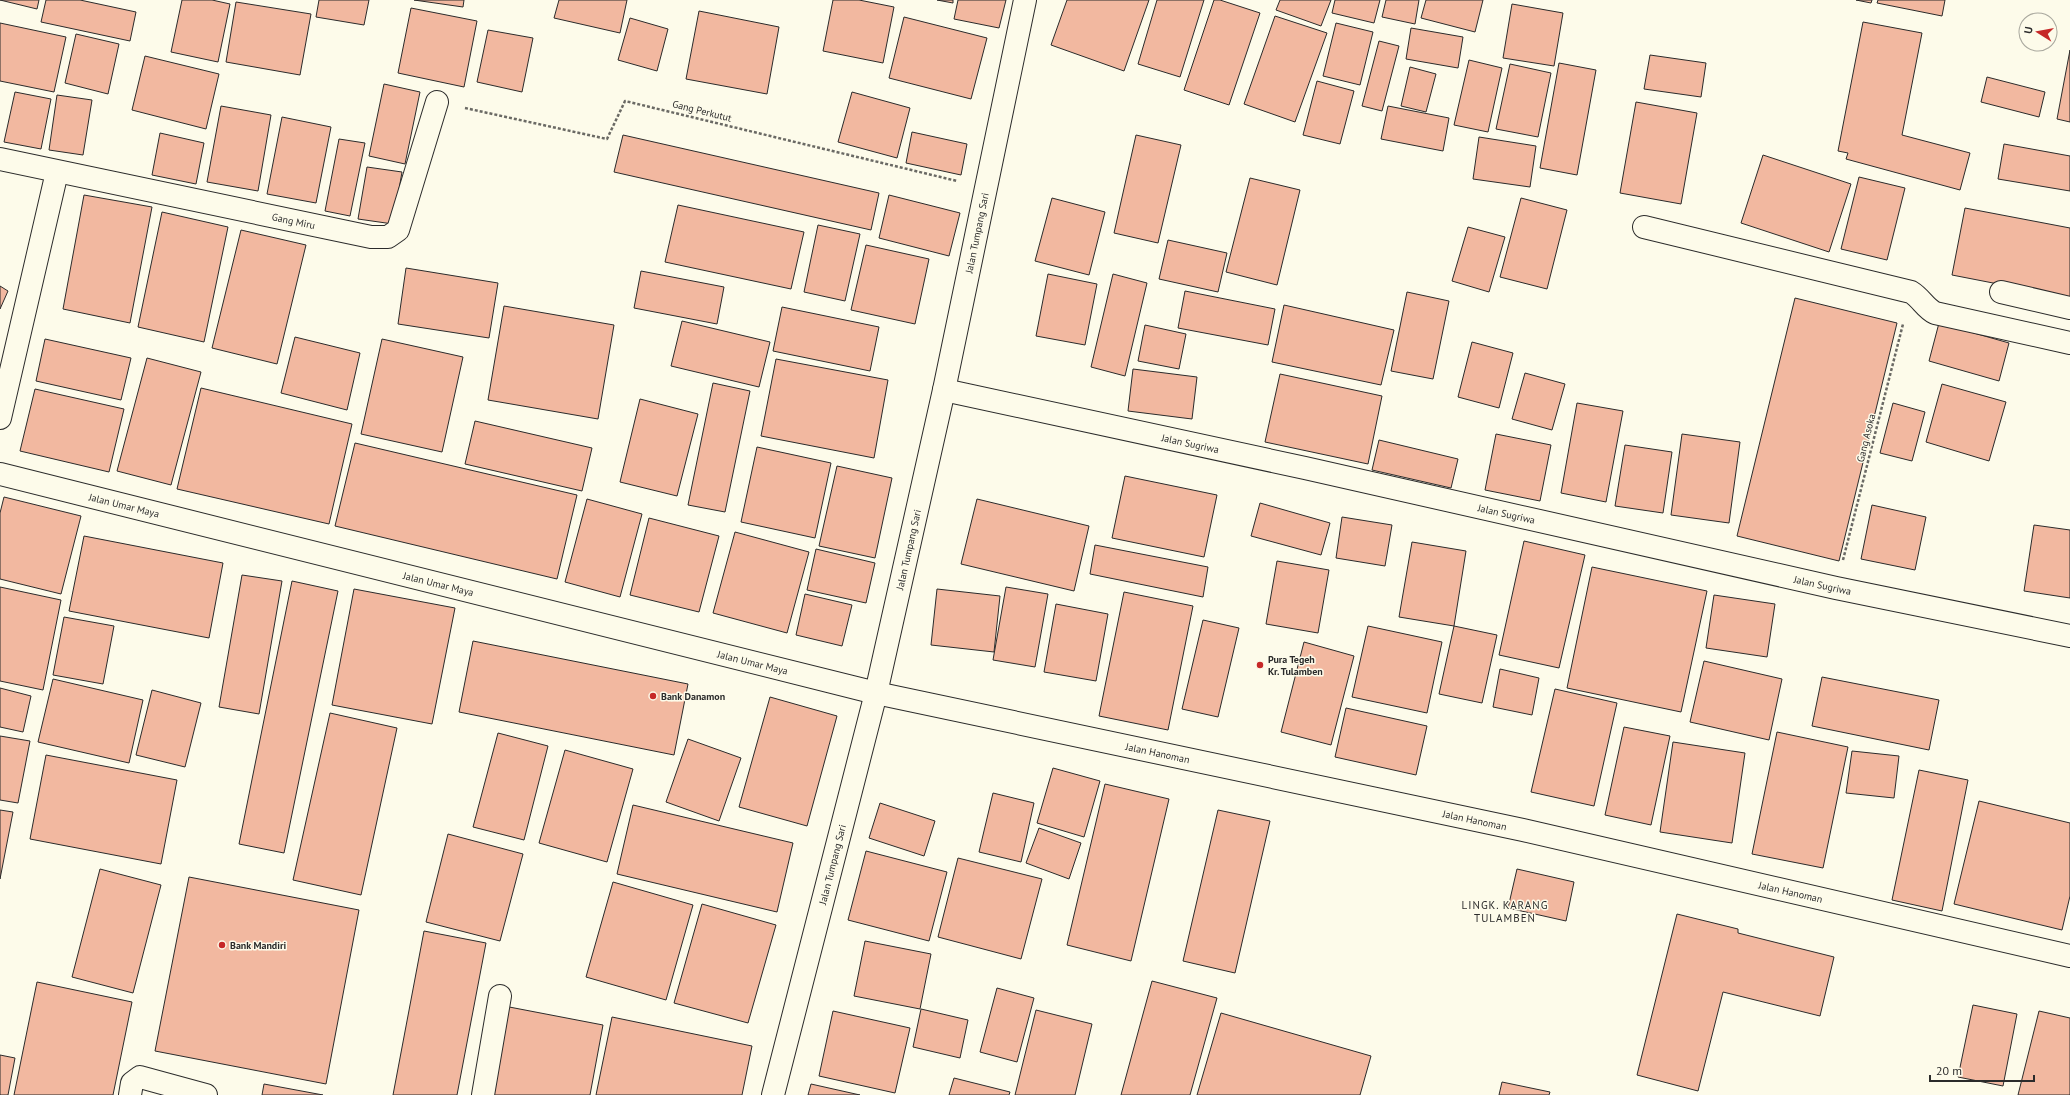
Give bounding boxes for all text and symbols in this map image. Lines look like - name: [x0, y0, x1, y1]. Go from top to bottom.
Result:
- north arrow: [2018, 12, 2058, 52]
- text: U: [2021, 25, 2036, 35]
- street label: Gang Perkutut: [671, 97, 734, 125]
- street label: Jalan Tumpang Sari: [962, 191, 991, 275]
- street label: Gang Miru: [271, 210, 316, 232]
- street label: Gang Asoka: [1854, 412, 1878, 464]
- street label: Jalan Sugriwa: [1159, 430, 1220, 456]
- street label: Jalan Umar Maya: [87, 490, 161, 520]
- street label: Jalan Sugriwa: [1476, 501, 1537, 526]
- street label: Jalan Tumpang Sari: [893, 508, 924, 592]
- street label: Jalan Umar Maya: [401, 568, 475, 599]
- street label: Jalan Sugriwa: [1792, 572, 1853, 597]
- street label: Jalan Umar Maya: [715, 647, 789, 677]
- place label: Pura Tegeh Kr. Tulamben: [1268, 653, 1323, 678]
- marker: Pura Tegeh Kr. Tulamben: [1255, 660, 1265, 670]
- place label: Bank Danamon: [661, 690, 725, 703]
- marker: Bank Danamon: [648, 691, 658, 701]
- street label: Jalan Hanoman: [1124, 739, 1191, 766]
- street label: Jalan Hanoman: [1441, 806, 1508, 833]
- street label: Jalan Tumpang Sari: [815, 823, 849, 907]
- street label: Jalan Hanoman: [1757, 878, 1824, 905]
- district label: LINGK. KARANG TULAMBEN: [1462, 898, 1548, 925]
- place label: Bank Mandiri: [230, 939, 286, 952]
- marker: Bank Mandiri: [217, 940, 227, 950]
- scale bar: [1930, 1057, 2034, 1083]
- text: 20 m: [1936, 1063, 1962, 1078]

